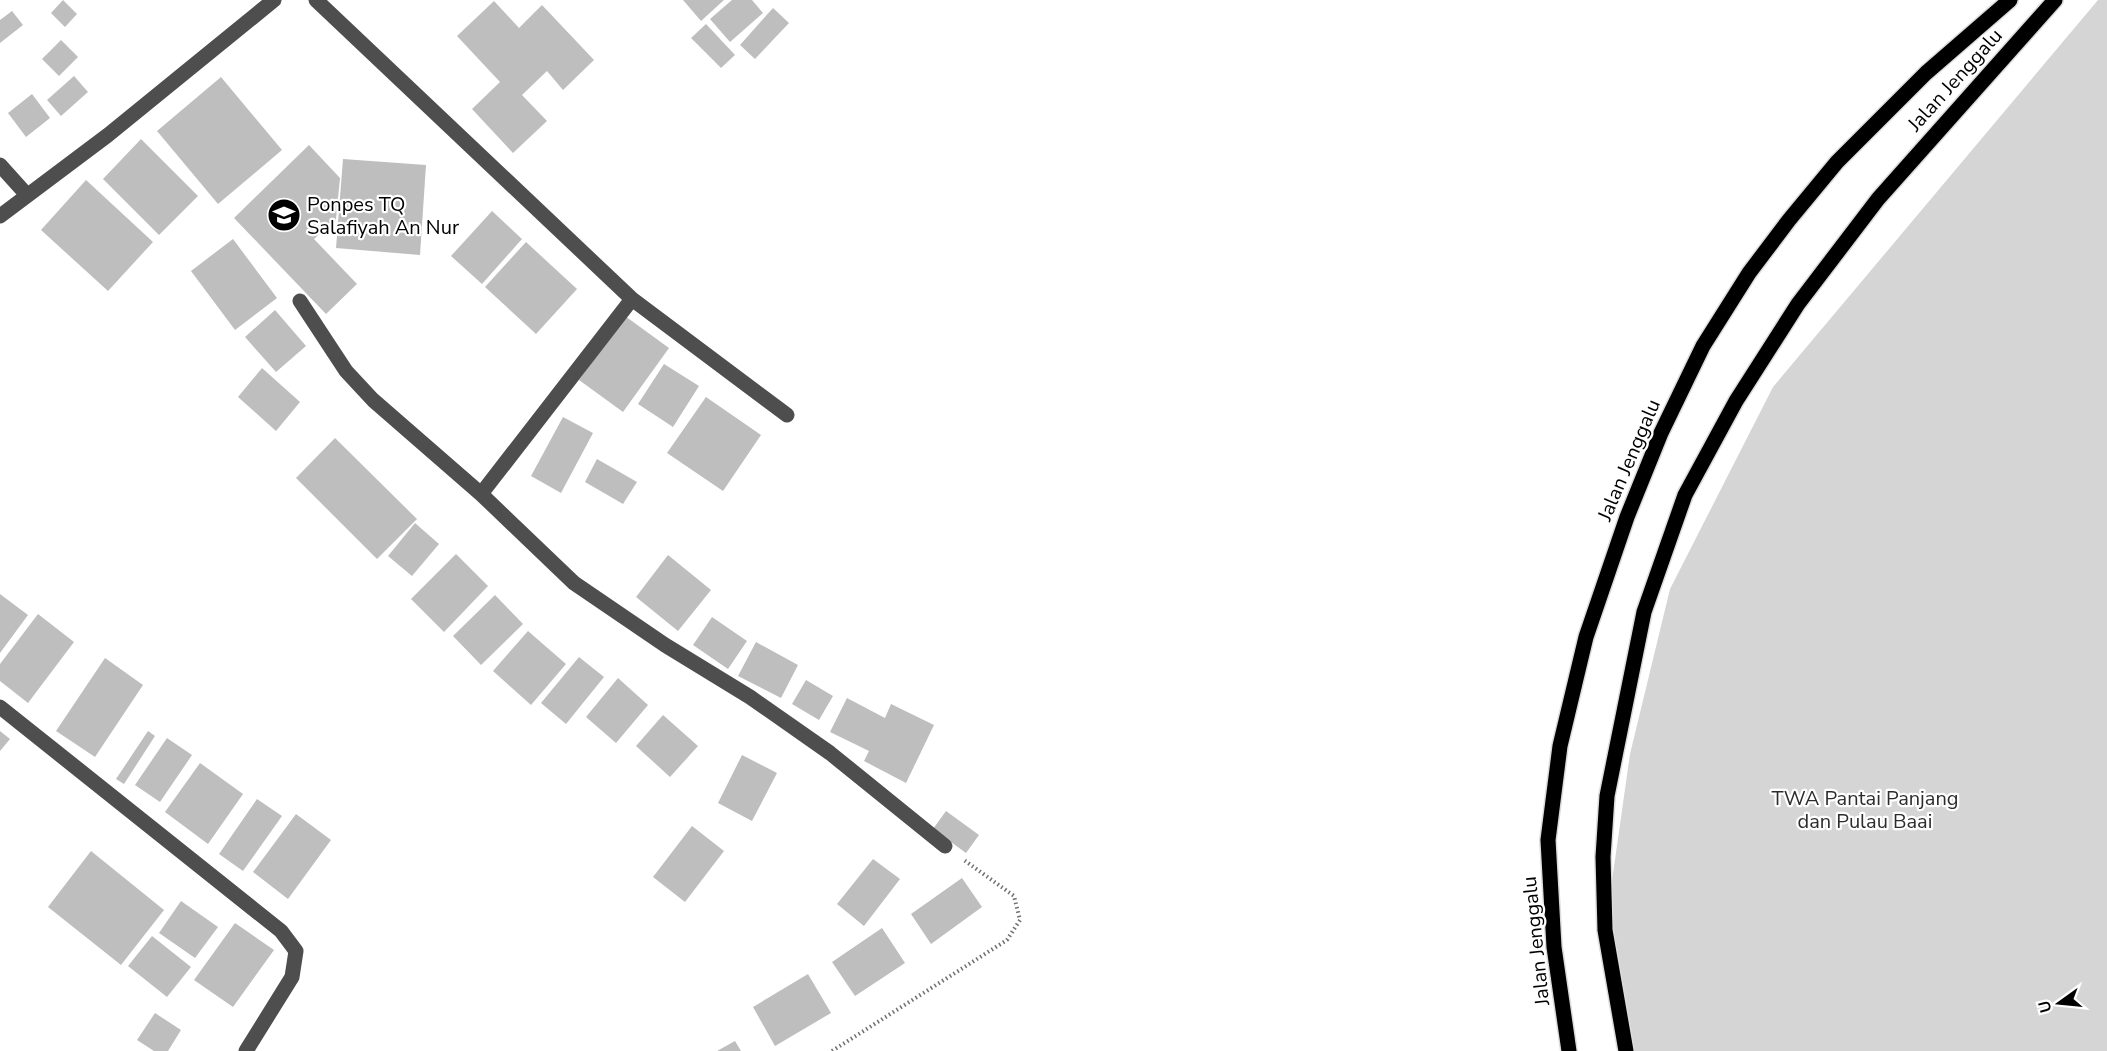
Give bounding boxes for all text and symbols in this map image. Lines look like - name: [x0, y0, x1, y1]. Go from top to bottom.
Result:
- street label: Jalan Jenggalu: [1901, 23, 2008, 138]
- place label: Ponpes TQ Salafiyah An Nur: [307, 191, 459, 241]
- school or university icon: Ponpes TQ Salafiyah An Nur: [266, 197, 302, 233]
- street label: Jalan Jenggalu: [1591, 395, 1667, 526]
- park label: TWA Pantai Panjang dan Pulau Baai: [1772, 785, 1959, 835]
- street label: Jalan Jenggalu: [1516, 875, 1556, 1008]
- north arrow: [2029, 973, 2089, 1033]
- text: U: [2033, 998, 2058, 1015]

